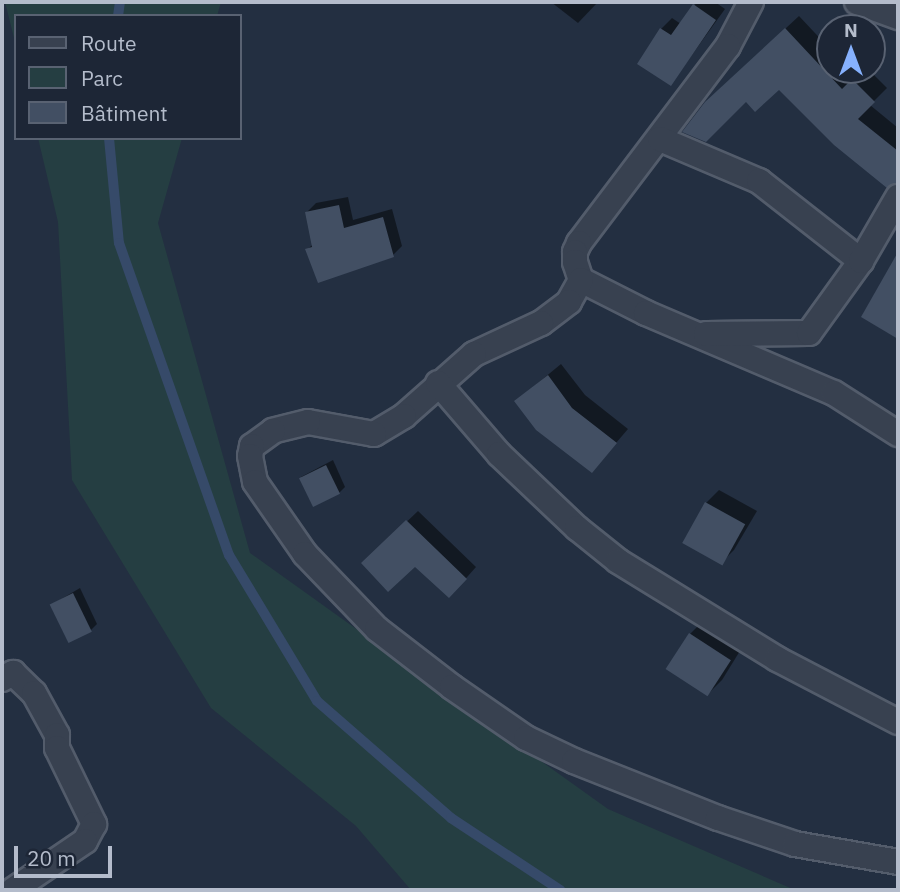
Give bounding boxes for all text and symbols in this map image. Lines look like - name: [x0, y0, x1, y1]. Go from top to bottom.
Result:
- legend: [14, 14, 242, 140]
- north arrow: [816, 14, 886, 84]
- text: N: [844, 18, 858, 42]
- text: Route: [81, 29, 137, 57]
- text: Parc: [81, 64, 123, 92]
- text: Bâtiment: [81, 99, 168, 127]
- scale bar: [18, 832, 116, 876]
- text: 20 m: [27, 844, 76, 872]

